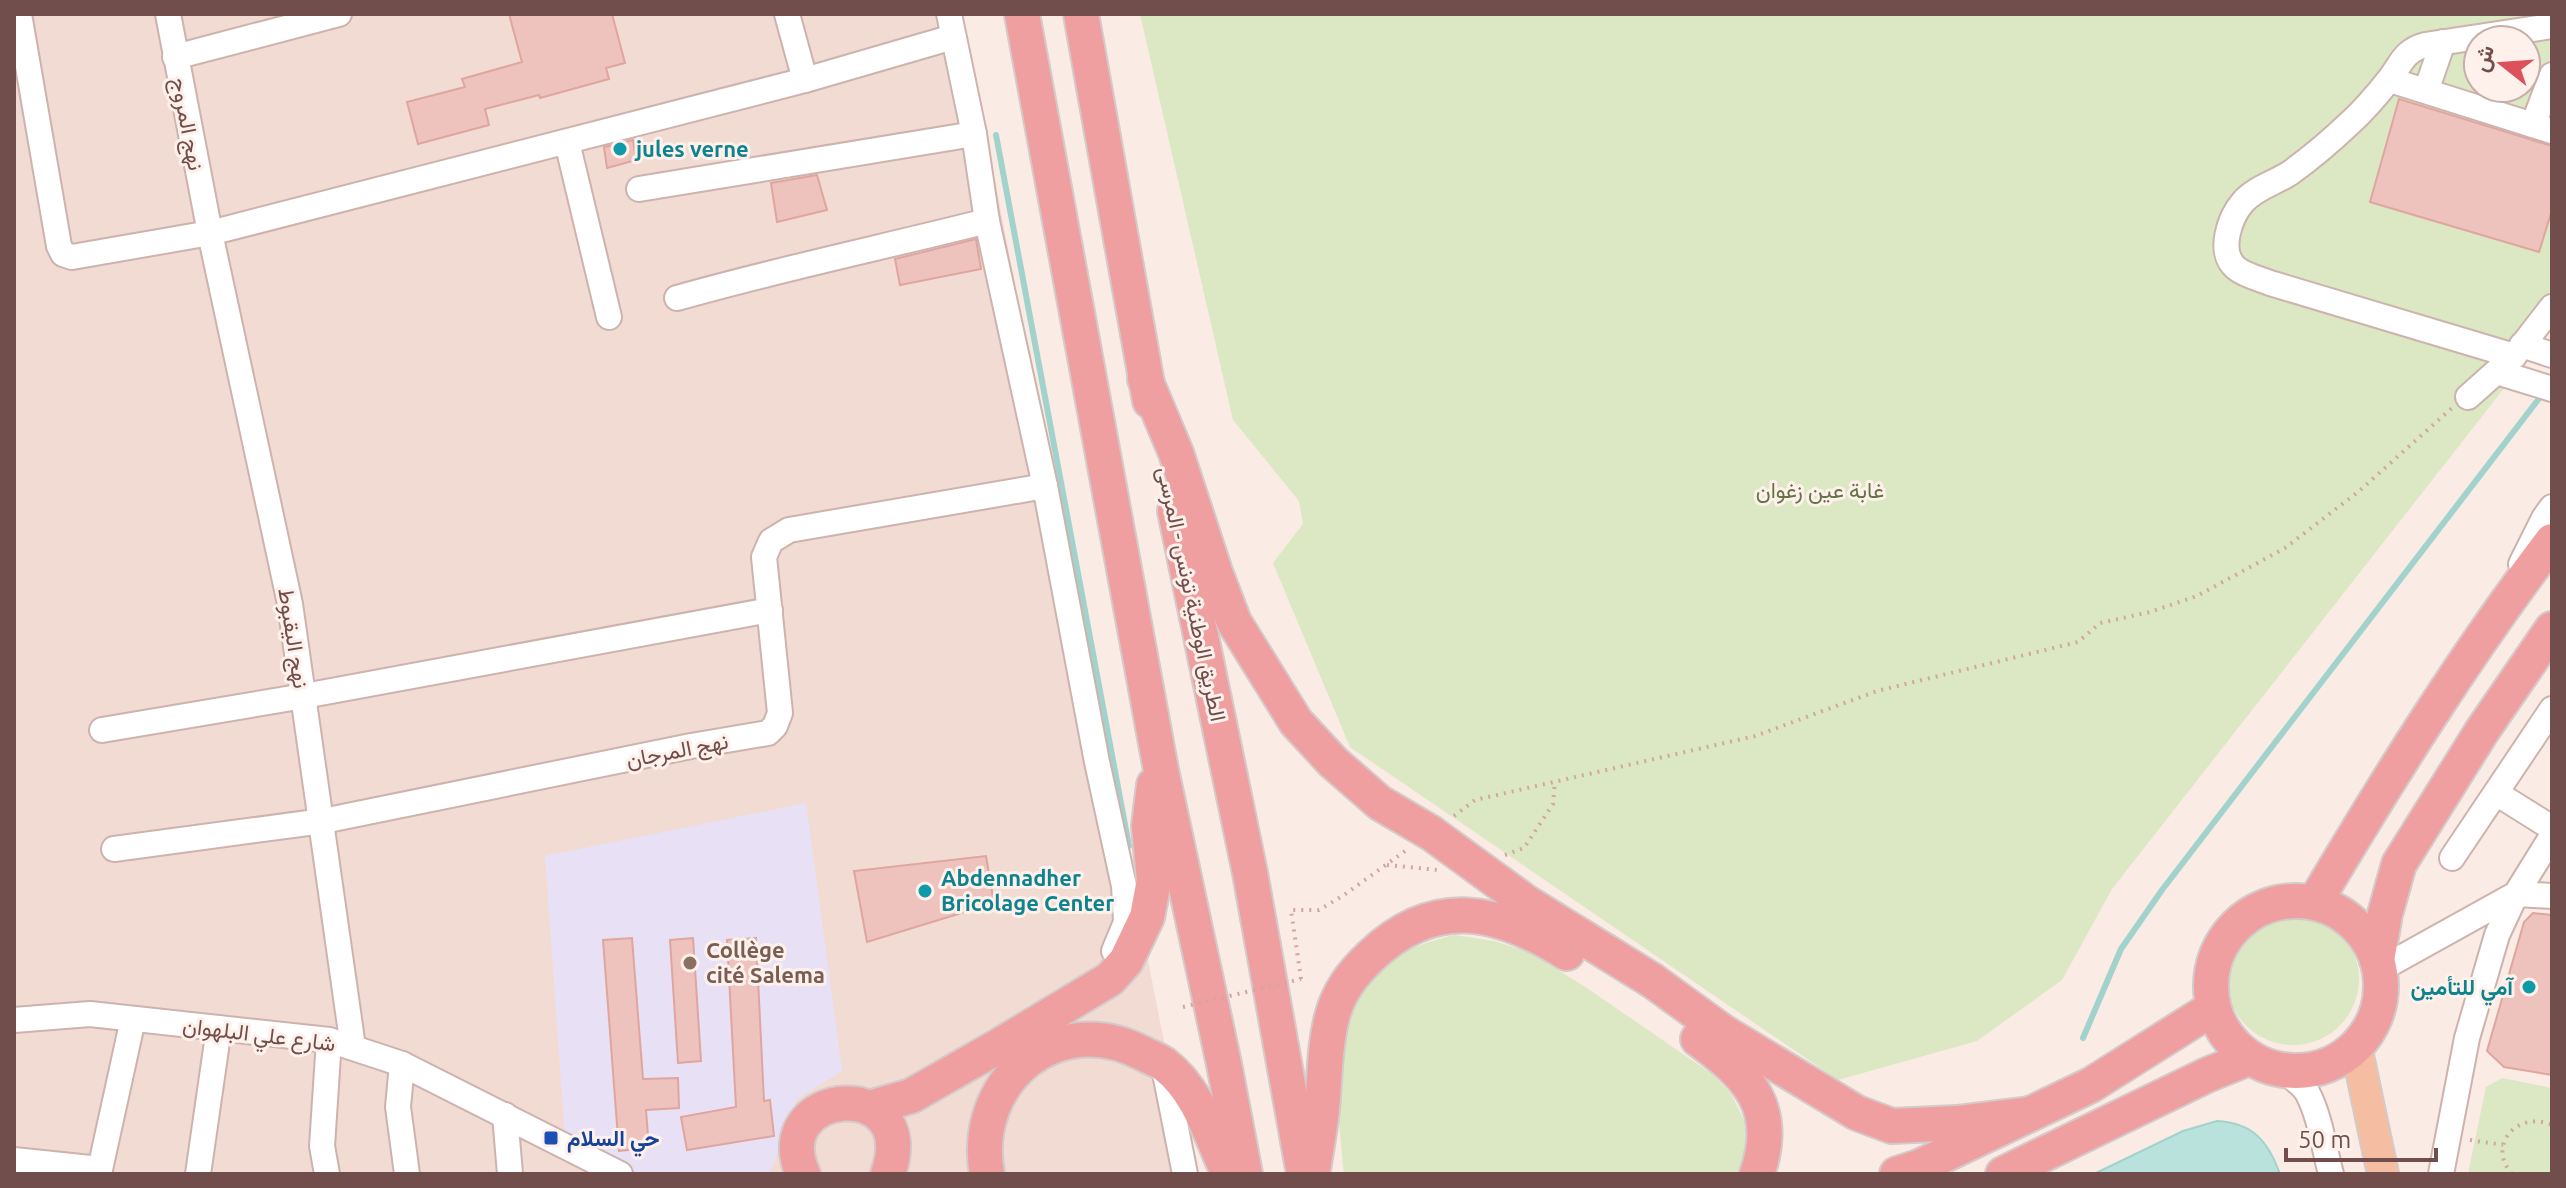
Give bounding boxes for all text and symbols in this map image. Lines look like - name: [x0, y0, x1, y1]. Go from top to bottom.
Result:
- north arrow: [2462, 24, 2542, 104]
- text: ش: [2467, 42, 2500, 75]
- street label: نهج المروج: [164, 75, 210, 173]
- place label: jules verne: [634, 136, 749, 161]
- marker: jules verne: [611, 140, 629, 158]
- street label: الطريق الوطنية تونس - المرسى: [1151, 464, 1232, 724]
- park label: غابة عين زغوان: [1756, 477, 1884, 504]
- street label: نهج اليقبوط: [271, 586, 315, 690]
- street label: نهج المرجان: [624, 727, 731, 775]
- place label: Abdennadher Bricolage Center: [941, 865, 1114, 915]
- marker: Abdennadher Bricolage Center: [916, 882, 934, 900]
- place label: Collège cité Salema: [706, 937, 825, 987]
- marker: Collège cité Salema: [681, 954, 699, 972]
- place label: آمي للتأمين: [2410, 974, 2514, 1006]
- marker: آمي للتأمين: [2520, 978, 2538, 996]
- street label: شارع علي البلهوان: [180, 1012, 337, 1062]
- scale bar: [2286, 1112, 2436, 1162]
- place label: حي السلام: [567, 1125, 660, 1157]
- text: 50 m: [2298, 1126, 2351, 1153]
- marker: حي السلام: [542, 1129, 560, 1147]

